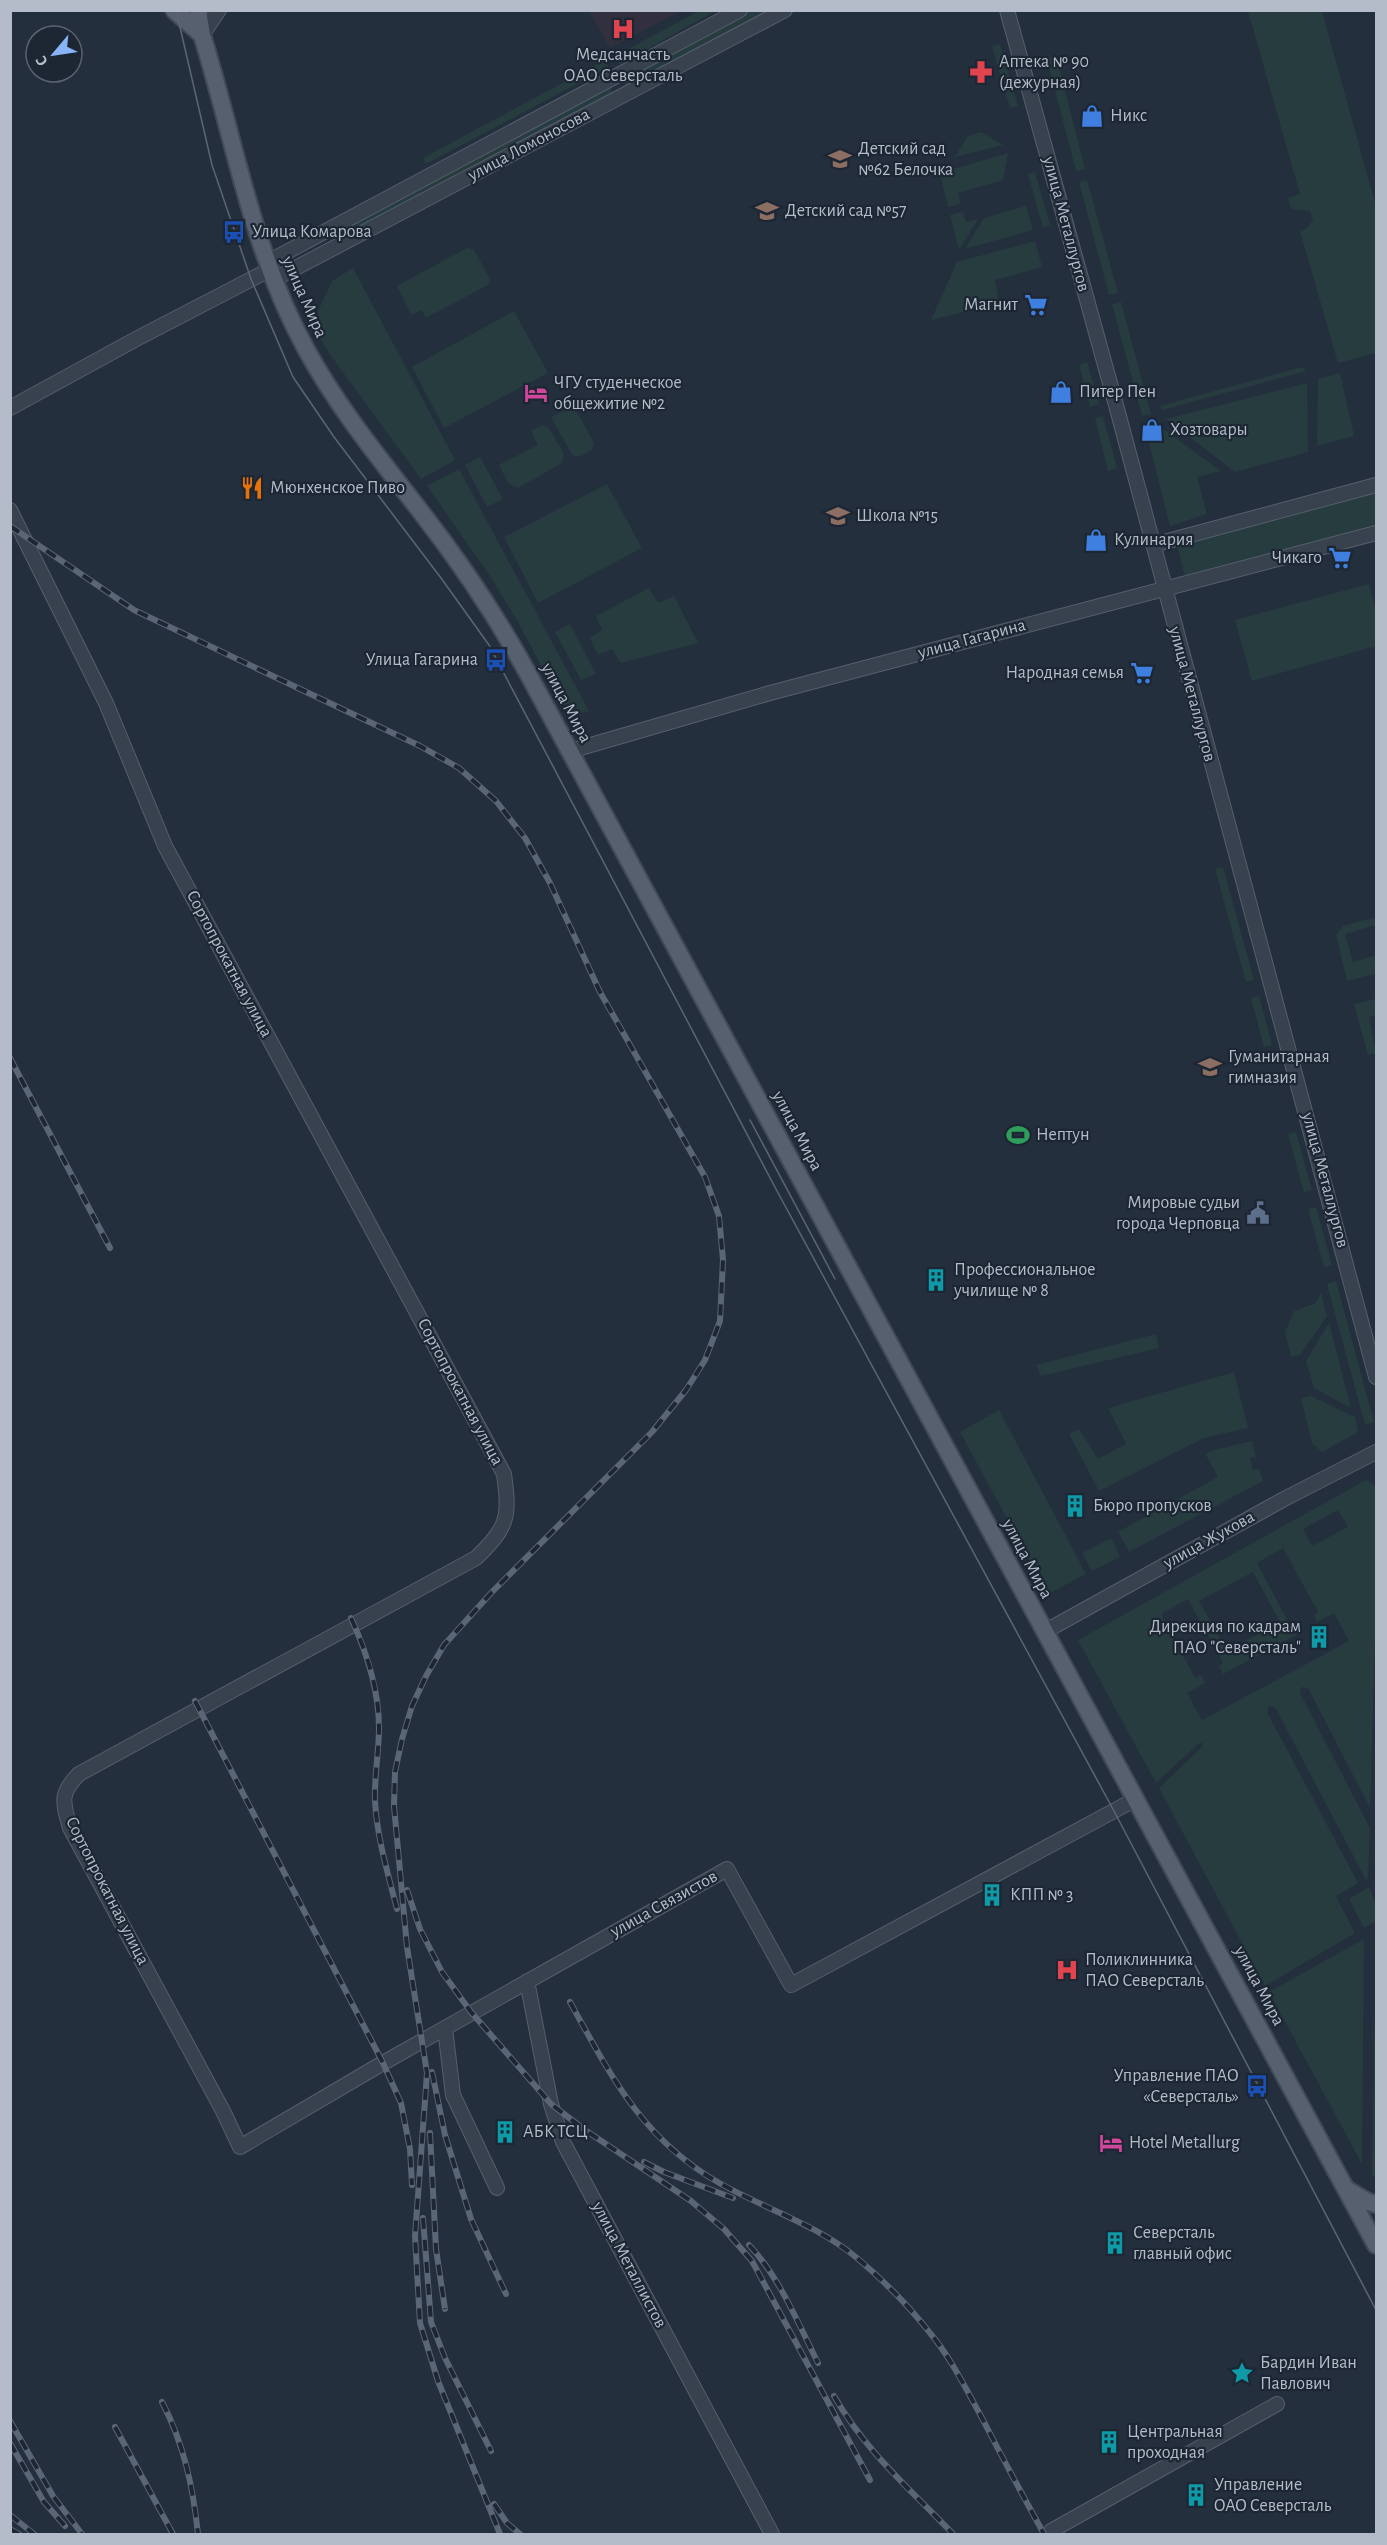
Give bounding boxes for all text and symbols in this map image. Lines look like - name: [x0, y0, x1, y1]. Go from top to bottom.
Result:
- hospital icon: Медсанчасть ОАО Северсталь: [610, 16, 636, 42]
- north arrow: [24, 24, 84, 84]
- place label: Медсанчасть ОАО Северсталь: [564, 46, 683, 85]
- text: С: [33, 53, 51, 69]
- place label: Аптека № 90 (дежурная): [999, 53, 1089, 92]
- pharmacy icon: Аптека № 90 (дежурная): [968, 59, 994, 85]
- shop icon: Никс: [1079, 103, 1105, 129]
- street label: улица Ломоносова: [464, 105, 593, 185]
- place label: Никс: [1110, 107, 1147, 125]
- place label: Детский сад №62 Белочка: [858, 140, 953, 179]
- school or university icon: Детский сад №62 Белочка: [827, 146, 853, 172]
- street label: улица Металлургов: [1039, 154, 1093, 293]
- school or university icon: Детский сад №57: [754, 198, 780, 224]
- place label: Детский сад №57: [785, 202, 907, 220]
- bus stop icon: Улица Комарова: [221, 219, 247, 245]
- place label: Улица Комарова: [252, 223, 372, 241]
- street label: улица Мира: [278, 253, 330, 341]
- supermarket icon: Магнит: [1023, 292, 1049, 318]
- place label: Магнит: [964, 296, 1019, 314]
- place label: ЧГУ студенческое общежитие №2: [554, 374, 682, 413]
- shop icon: Питер Пен: [1048, 379, 1074, 405]
- hotel icon: ЧГУ студенческое общежитие №2: [523, 380, 549, 406]
- place label: Питер Пен: [1079, 383, 1156, 401]
- shop icon: Хозтовары: [1139, 417, 1165, 443]
- place label: Хозтовары: [1170, 421, 1248, 439]
- restaurant icon: Мюнхенское Пиво: [239, 475, 265, 501]
- place label: Мюнхенское Пиво: [270, 479, 405, 497]
- school or university icon: Школа №15: [825, 503, 851, 529]
- place label: Школа №15: [856, 507, 938, 525]
- shop icon: Кулинария: [1083, 527, 1109, 553]
- place label: Кулинария: [1114, 531, 1193, 549]
- supermarket icon: Чикаго: [1327, 545, 1353, 571]
- place label: Чикаго: [1272, 549, 1322, 567]
- street label: улица Гагарина: [915, 616, 1028, 662]
- street label: улица Металлургов: [1165, 624, 1219, 763]
- bus stop icon: Улица Гагарина: [483, 647, 509, 673]
- place label: Улица Гагарина: [365, 651, 478, 669]
- street label: улица Мира: [537, 659, 594, 746]
- supermarket icon: Народная семья: [1129, 660, 1155, 686]
- place label: Народная семья: [1005, 664, 1124, 682]
- street label: Сортопрокатная улица: [183, 888, 275, 1040]
- place label: Гуманитарная гимназия: [1228, 1048, 1330, 1087]
- school or university icon: Гуманитарная гимназия: [1197, 1054, 1223, 1080]
- street label: улица Мира: [768, 1087, 825, 1174]
- street label: улица Металлургов: [1298, 1110, 1352, 1249]
- sports icon: Нептун: [1005, 1122, 1031, 1148]
- place label: Нептун: [1036, 1126, 1090, 1144]
- place label: Мировые судьи города Черповца: [1116, 1194, 1240, 1233]
- public building icon: Мировые судьи города Черповца: [1245, 1200, 1271, 1226]
- place label: Профессиональное училище № 8: [953, 1261, 1096, 1300]
- building icon: Профессиональное училище № 8: [923, 1267, 949, 1293]
- street label: Сортопрокатная улица: [414, 1316, 506, 1468]
- building icon: Бюро пропусков: [1062, 1493, 1088, 1519]
- place label: Бюро пропусков: [1093, 1497, 1212, 1515]
- street label: улица Жукова: [1160, 1508, 1258, 1573]
- street label: улица Мира: [998, 1515, 1055, 1602]
- place label: Дирекция по кадрам ПАО "Северсталь": [1149, 1618, 1301, 1657]
- building icon: Дирекция по кадрам ПАО "Северсталь": [1306, 1624, 1332, 1650]
- street label: Сортопрокатная улица: [62, 1814, 152, 1968]
- street label: улица Связистов: [607, 1867, 720, 1941]
- building icon: КПП № 3: [979, 1882, 1005, 1908]
- place label: КПП № 3: [1010, 1886, 1073, 1904]
- street label: улица Мира: [1230, 1942, 1287, 2029]
- place label: Поликлинника ПАО Северсталь: [1085, 1951, 1204, 1990]
- hospital icon: Поликлинника ПАО Северсталь: [1054, 1957, 1080, 1983]
- place label: Управление ПАО «Северсталь»: [1114, 2067, 1239, 2106]
- bus stop icon: Управление ПАО «Северсталь»: [1244, 2073, 1270, 2099]
- building icon: АБК ТСЦ: [492, 2119, 518, 2145]
- place label: АБК ТСЦ: [523, 2123, 588, 2141]
- hotel icon: Hotel Metallurg: [1098, 2130, 1124, 2156]
- place label: Hotel Metallurg: [1129, 2134, 1240, 2152]
- street label: улица Металлистов: [588, 2198, 670, 2331]
- place label: Северсталь главный офис: [1133, 2224, 1232, 2263]
- building icon: Северсталь главный офис: [1102, 2230, 1128, 2256]
- place label: Бардин Иван Павлович: [1260, 2354, 1357, 2393]
- place icon: Бардин Иван Павлович: [1229, 2360, 1255, 2386]
- place label: Центральная проходная: [1127, 2423, 1223, 2462]
- building icon: Центральная проходная: [1096, 2429, 1122, 2455]
- place label: Управление OAO Северсталь: [1214, 2476, 1332, 2515]
- building icon: Управление OAO Северсталь: [1183, 2482, 1209, 2508]

